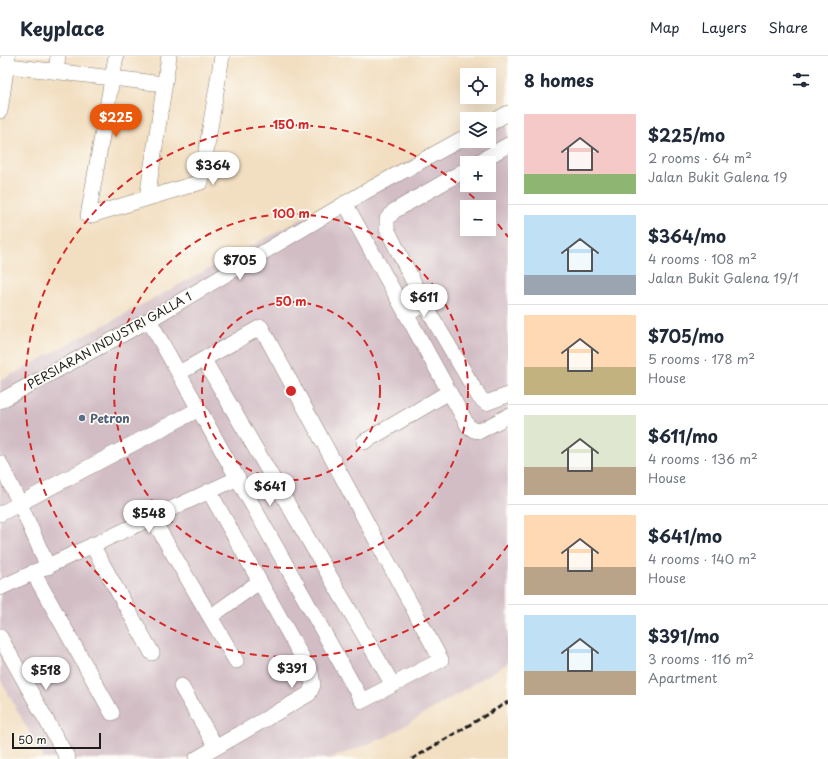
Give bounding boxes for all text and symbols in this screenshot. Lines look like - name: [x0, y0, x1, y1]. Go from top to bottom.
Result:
- text: Keyplace: [20, 14, 105, 42]
- text: Map: [650, 17, 680, 38]
- text: Layers: [702, 17, 747, 38]
- text: Share: [769, 17, 808, 38]
- text: 8 homes: [524, 67, 594, 93]
- map controls: [460, 68, 496, 236]
- button: locate: [460, 68, 496, 104]
- icon: filters: [790, 69, 812, 91]
- pin: $225: [92, 104, 140, 138]
- text: $225: [99, 107, 133, 126]
- button: layers: [460, 112, 496, 148]
- text: 150 m: [273, 115, 309, 133]
- text: $225/mo: [648, 122, 725, 148]
- icon: home: [556, 130, 604, 178]
- text: 2 rooms · 64 m²: [648, 148, 752, 167]
- pin: $364: [189, 152, 237, 186]
- text: $364: [196, 155, 230, 174]
- button: +: [460, 156, 496, 192]
- text: Jalan Bukit Galena 19: [648, 167, 787, 186]
- button: −: [460, 200, 496, 236]
- text: 100 m: [272, 204, 310, 222]
- text: $364/mo: [648, 223, 726, 249]
- icon: home: [556, 231, 604, 279]
- pin: $705: [216, 247, 264, 281]
- text: 4 rooms · 108 m²: [648, 249, 757, 268]
- text: $705: [223, 250, 257, 269]
- text: Jalan Bukit Galena 19/1: [648, 268, 798, 287]
- pin: $611: [400, 284, 448, 318]
- street label: PERSIARAN INDUSTRI GALLA 1: [23, 287, 195, 393]
- text: $611: [410, 287, 438, 306]
- text: 50 m: [275, 292, 307, 310]
- text: $705/mo: [648, 323, 724, 349]
- icon: home: [556, 331, 604, 379]
- text: 5 rooms · 178 m²: [648, 349, 755, 368]
- text: House: [648, 368, 686, 387]
- centre of rings: [284, 384, 298, 398]
- place label: Petron: [90, 409, 130, 427]
- marker: Petron: [77, 413, 87, 423]
- text: $611/mo: [648, 423, 718, 449]
- icon: home: [556, 431, 604, 479]
- text: 4 rooms · 136 m²: [648, 449, 758, 468]
- text: House: [648, 468, 686, 487]
- pin: $641: [246, 473, 294, 507]
- text: $641: [254, 476, 286, 495]
- pin: $548: [125, 500, 173, 534]
- text: $548: [132, 503, 166, 522]
- text: $641/mo: [648, 523, 722, 549]
- icon: home: [556, 531, 604, 579]
- text: 4 rooms · 140 m²: [648, 549, 757, 568]
- text: House: [648, 568, 686, 587]
- text: $391/mo: [648, 623, 719, 649]
- icon: home: [556, 631, 604, 679]
- text: 3 rooms · 116 m²: [648, 649, 754, 668]
- pin: $391: [268, 655, 316, 689]
- pin: $518: [22, 657, 70, 691]
- text: $391: [277, 658, 307, 677]
- text: $518: [31, 660, 61, 679]
- text: Apartment: [648, 668, 717, 687]
- scale bar: [12, 731, 101, 750]
- text: 50 m: [18, 731, 47, 748]

